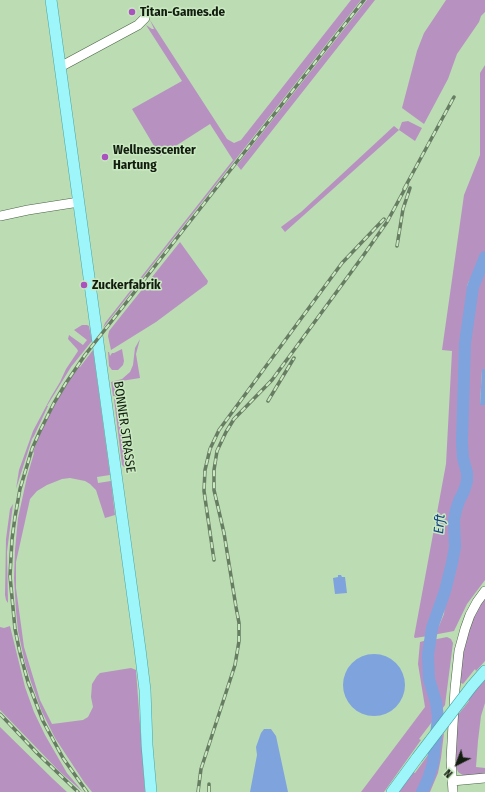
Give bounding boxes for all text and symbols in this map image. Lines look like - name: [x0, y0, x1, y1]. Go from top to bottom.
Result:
- place label: Titan-Games.de: [140, 4, 225, 20]
- marker: Titan-Games.de: [127, 7, 137, 17]
- place label: Wellnesscenter Hartung: [113, 142, 196, 173]
- marker: Wellnesscenter Hartung: [100, 152, 110, 162]
- place label: Zuckerfabrik: [92, 277, 161, 293]
- marker: Zuckerfabrik: [79, 280, 89, 290]
- street label: BONNER STRASSE: [110, 380, 138, 474]
- water label: Erft: [431, 513, 449, 535]
- north arrow: [437, 744, 477, 784]
- text: N: [442, 766, 455, 780]

